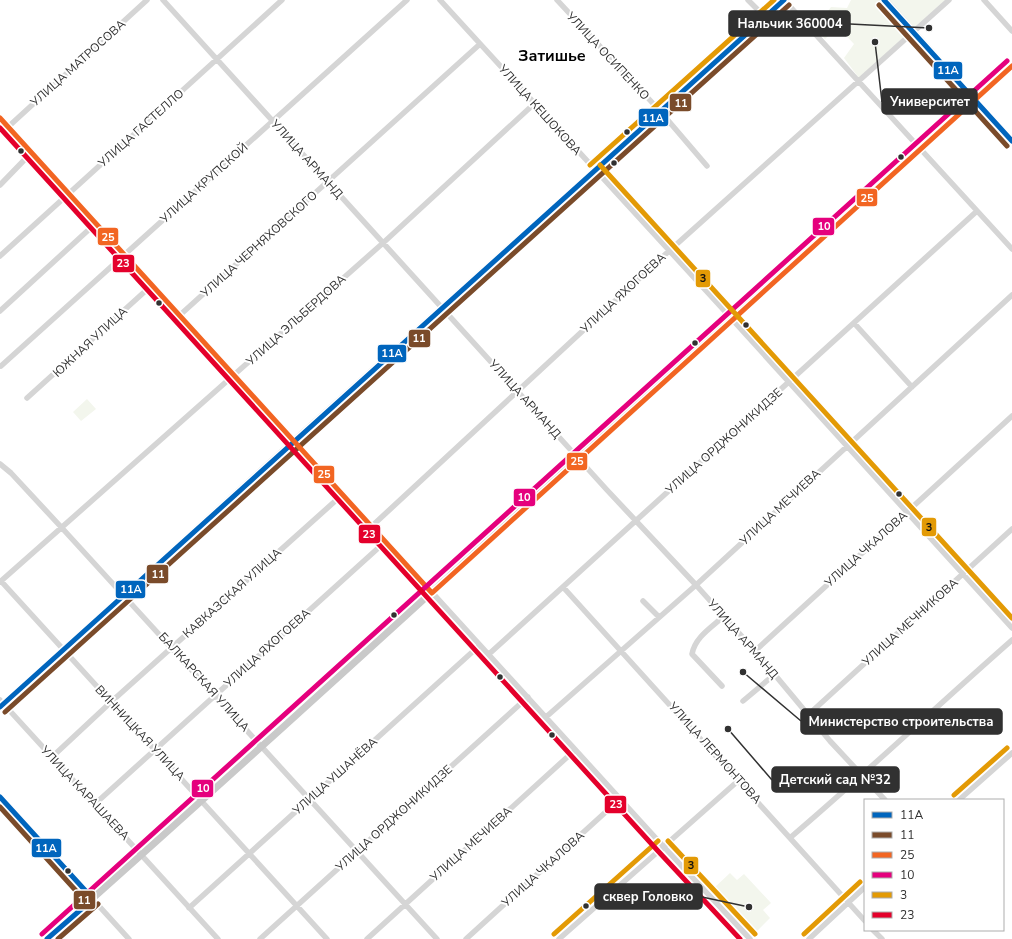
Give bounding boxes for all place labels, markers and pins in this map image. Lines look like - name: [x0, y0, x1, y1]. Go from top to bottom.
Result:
- callout: Нальчик 360004: [729, 11, 850, 36]
- callout: Университет: [882, 89, 977, 114]
- unlabelled marker: [622, 127, 632, 137]
- unlabelled marker: [16, 146, 26, 156]
- unlabelled marker: [896, 152, 906, 162]
- unlabelled marker: [609, 158, 619, 168]
- unlabelled marker: [154, 298, 164, 308]
- unlabelled marker: [741, 320, 751, 330]
- unlabelled marker: [690, 338, 700, 348]
- unlabelled marker: [894, 489, 904, 499]
- unlabelled marker: [389, 610, 399, 620]
- unlabelled marker: [495, 672, 505, 682]
- callout: Министерство строительства: [801, 709, 1002, 734]
- unlabelled marker: [547, 730, 557, 740]
- callout: Детский сад №32: [772, 767, 899, 792]
- unlabelled marker: [63, 866, 73, 876]
- callout: сквер Головко: [595, 884, 702, 909]
- unlabelled marker: [581, 901, 591, 911]

